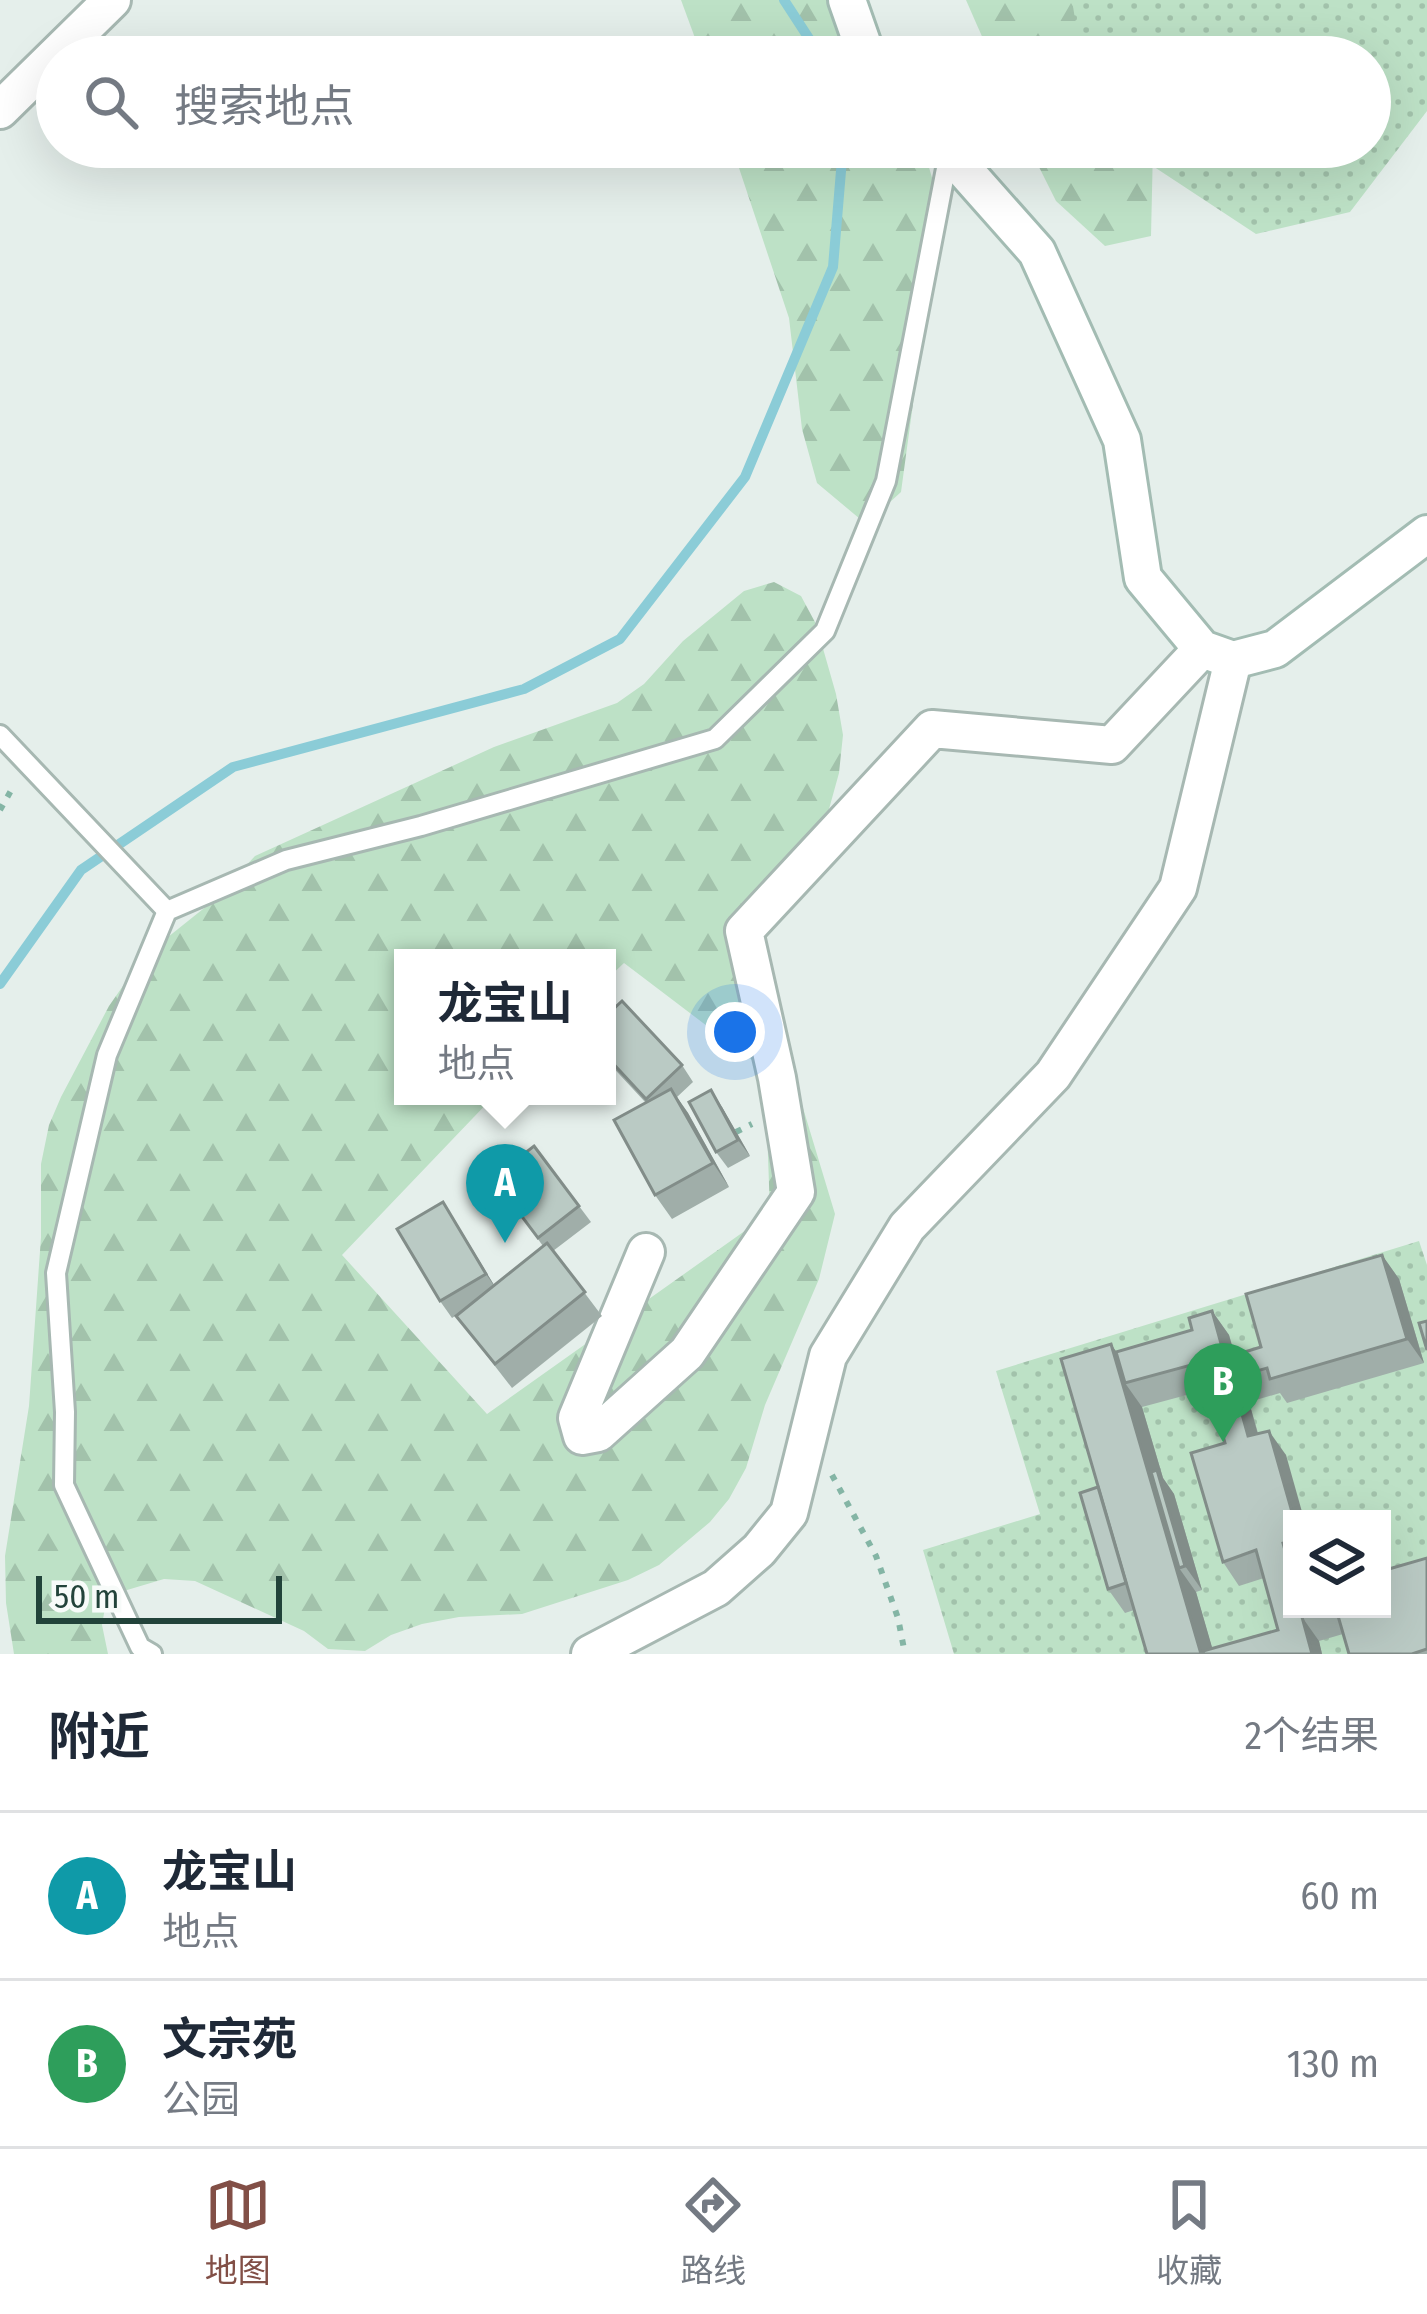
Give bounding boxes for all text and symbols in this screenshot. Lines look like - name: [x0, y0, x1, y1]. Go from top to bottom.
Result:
- search box: [36, 36, 1391, 168]
- icon: search: [78, 69, 144, 135]
- text: 搜索地点: [174, 80, 354, 134]
- popup: [394, 949, 616, 1105]
- text: 龙宝山: [437, 977, 573, 1031]
- your location: [705, 1002, 765, 1062]
- text: 地点: [437, 1041, 516, 1087]
- pin: A: [466, 1144, 544, 1243]
- pin: B: [1184, 1343, 1262, 1442]
- map controls: [1283, 1510, 1391, 1618]
- button: layers: [1283, 1510, 1391, 1618]
- scale bar: [36, 1570, 282, 1623]
- text: 50 m: [54, 1577, 119, 1617]
- text: 附近: [48, 1706, 150, 1768]
- text: 2个结果: [1245, 1713, 1379, 1759]
- text: 龙宝山: [162, 1845, 297, 1899]
- text: A: [76, 1873, 98, 1919]
- text: 60 m: [1300, 1873, 1379, 1919]
- text: 地点: [162, 1909, 240, 1955]
- text: 文宗苑: [162, 2013, 297, 2067]
- text: B: [76, 2041, 98, 2087]
- text: 130 m: [1287, 2041, 1379, 2087]
- text: 公园: [162, 2077, 240, 2123]
- tab: 地图: [205, 2172, 271, 2292]
- tab: 路线: [680, 2172, 746, 2292]
- tab: 收藏: [1156, 2172, 1222, 2292]

